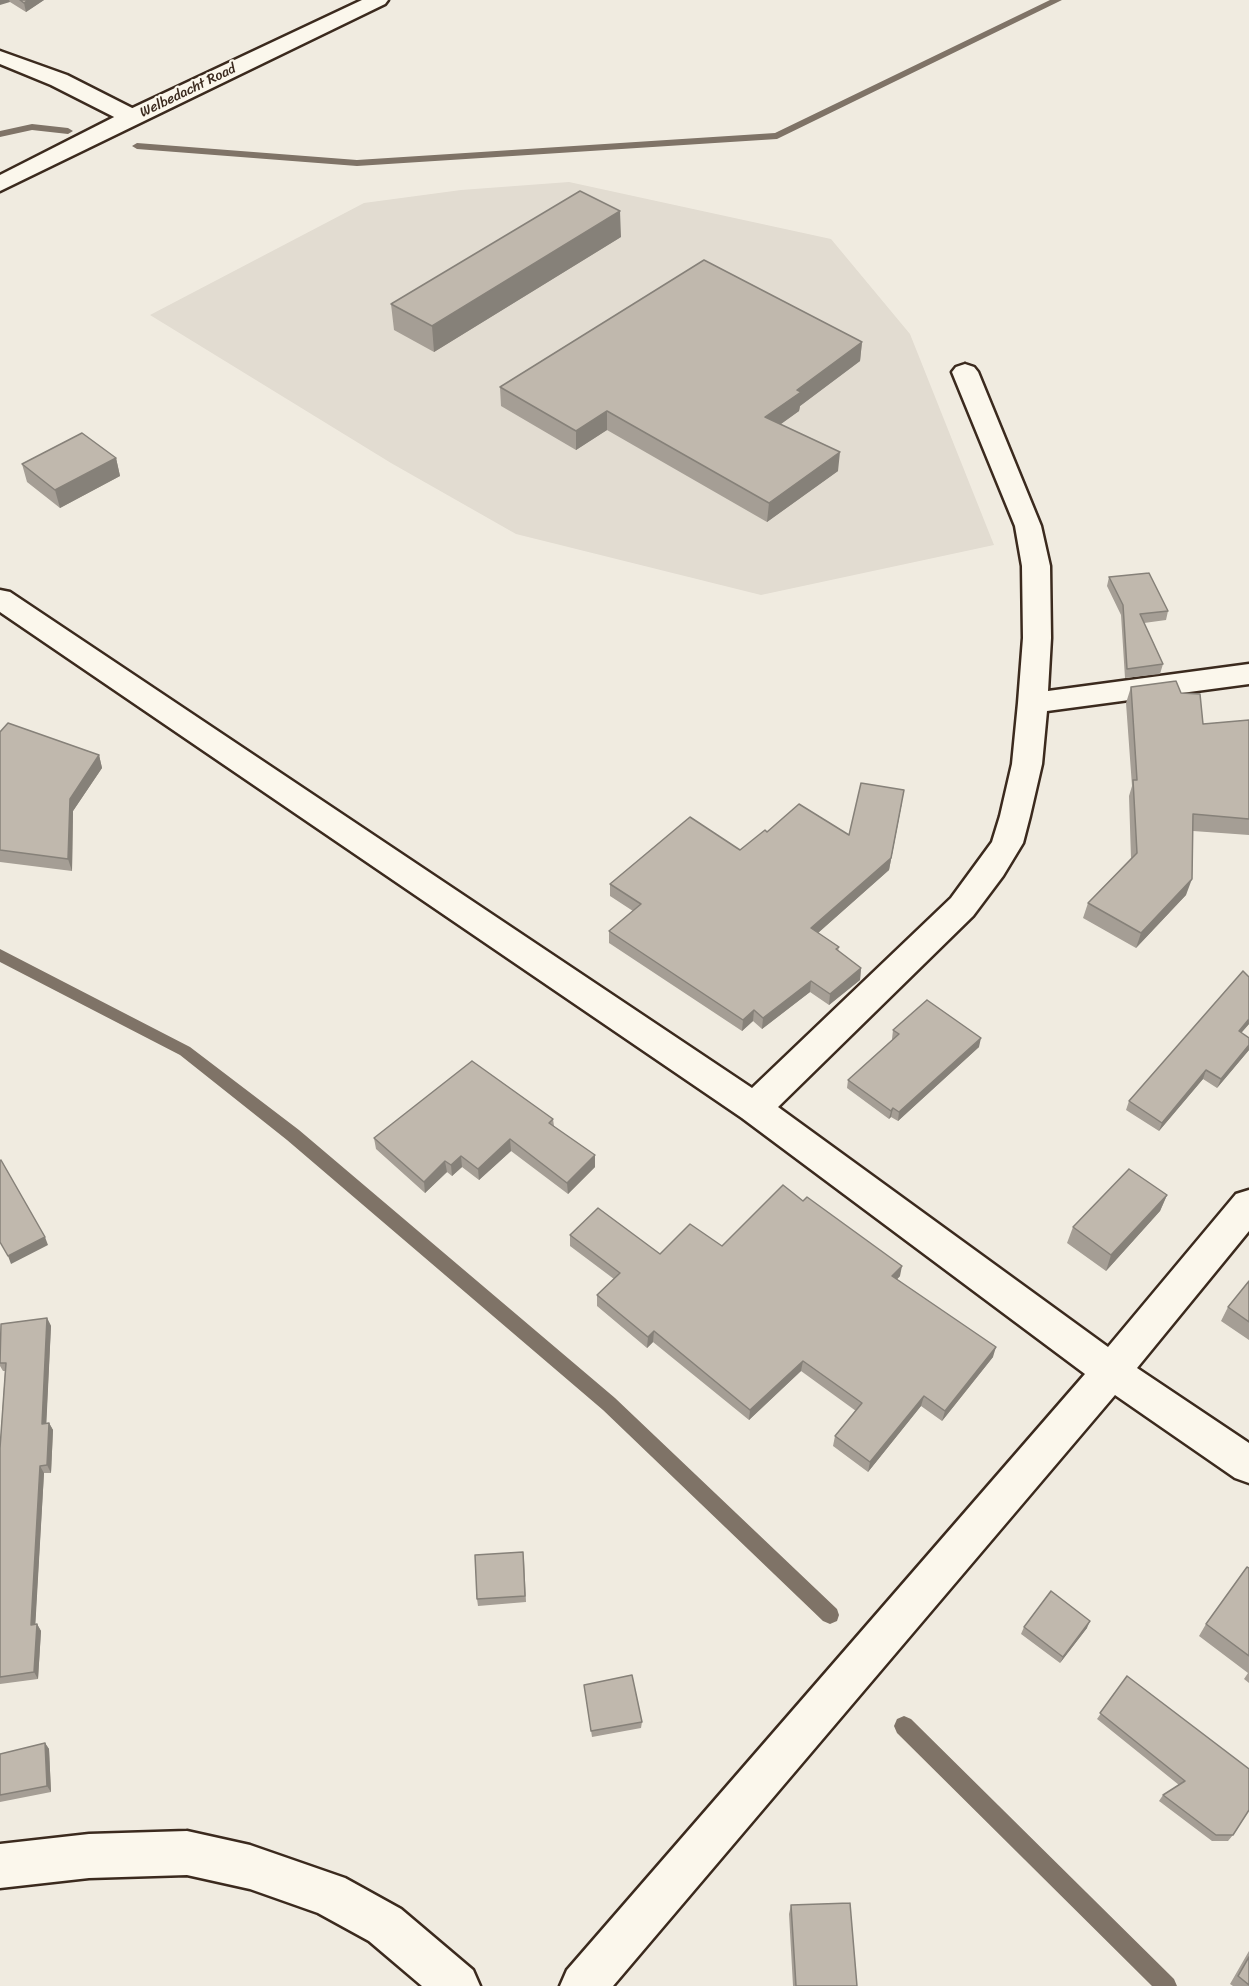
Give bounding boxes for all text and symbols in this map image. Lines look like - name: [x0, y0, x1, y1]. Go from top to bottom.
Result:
- street label: Welbedacht Road: [137, 61, 239, 121]

